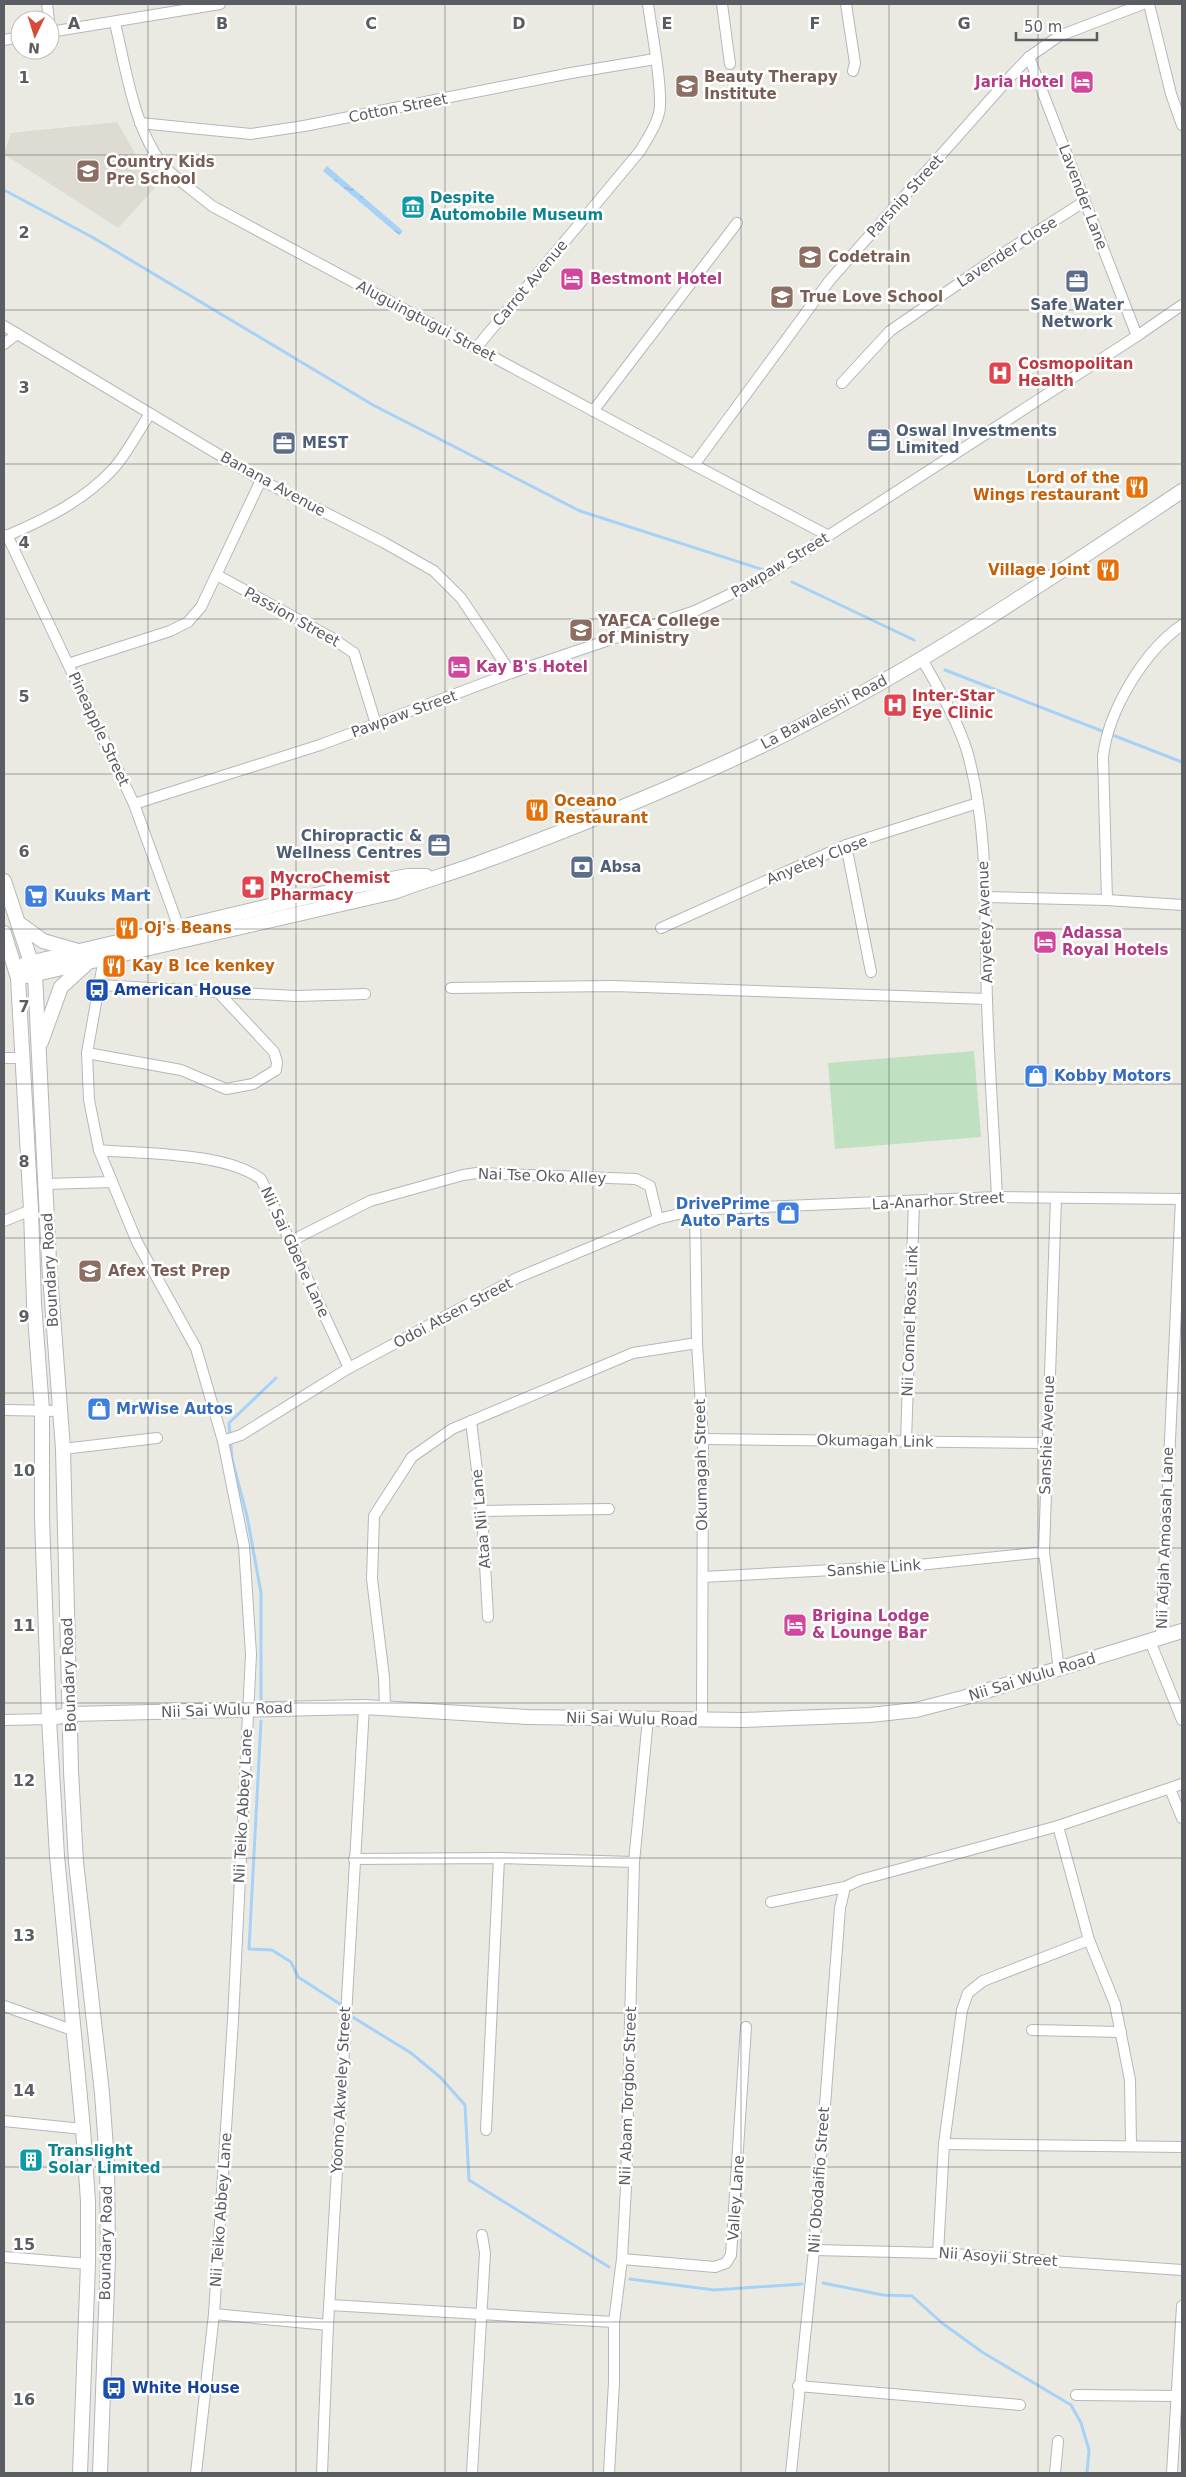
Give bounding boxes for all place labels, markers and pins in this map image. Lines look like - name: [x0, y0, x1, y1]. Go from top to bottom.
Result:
- place label: Beauty Therapy Institute: [704, 68, 838, 103]
- hotel icon: Jaria Hotel: [1069, 69, 1095, 95]
- school or university icon: Beauty Therapy Institute: [674, 73, 700, 99]
- place label: Jaria Hotel: [974, 73, 1064, 91]
- place label: Country Kids Pre School: [106, 153, 215, 188]
- school or university icon: Country Kids Pre School: [75, 158, 101, 184]
- place label: Despite Automobile Museum: [430, 189, 603, 224]
- museum icon: Despite Automobile Museum: [400, 194, 426, 220]
- school or university icon: Codetrain: [797, 244, 823, 270]
- place label: Codetrain: [828, 248, 911, 266]
- hotel icon: Bestmont Hotel: [559, 266, 585, 292]
- office icon: Safe Water Network: [1064, 268, 1090, 294]
- place label: Bestmont Hotel: [590, 270, 722, 288]
- school or university icon: True Love School: [769, 284, 795, 310]
- place label: True Love School: [800, 288, 943, 306]
- place label: Safe Water Network: [1030, 296, 1124, 331]
- place label: Cosmopolitan Health: [1018, 355, 1133, 390]
- hospital icon: Cosmopolitan Health: [987, 360, 1013, 386]
- place label: Oswal Investments Limited: [896, 422, 1057, 457]
- office icon: Oswal Investments Limited: [866, 427, 892, 453]
- office icon: MEST: [271, 430, 297, 456]
- place label: MEST: [302, 434, 349, 452]
- place label: Lord of the Wings restaurant: [973, 469, 1120, 504]
- restaurant icon: Lord of the Wings restaurant: [1124, 474, 1150, 500]
- restaurant icon: Village Joint: [1095, 557, 1121, 583]
- place label: Village Joint: [988, 561, 1090, 579]
- place label: YAFCA College of Ministry: [597, 612, 720, 647]
- school or university icon: YAFCA College of Ministry: [568, 617, 594, 643]
- hotel icon: Kay B's Hotel: [446, 654, 472, 680]
- place label: Kay B's Hotel: [476, 658, 588, 676]
- place label: Inter-Star Eye Clinic: [912, 687, 995, 722]
- hospital icon: Inter-Star Eye Clinic: [882, 692, 908, 718]
- place label: Oceano Restaurant: [554, 792, 648, 827]
- restaurant icon: Oceano Restaurant: [524, 797, 550, 823]
- place label: Chiropractic & Wellness Centres: [276, 827, 422, 862]
- office icon: Chiropractic & Wellness Centres: [426, 832, 452, 858]
- bank icon: Absa: [569, 854, 595, 880]
- place label: Absa: [600, 858, 641, 876]
- place label: MycroChemist Pharmacy: [270, 869, 390, 904]
- pharmacy icon: MycroChemist Pharmacy: [240, 874, 266, 900]
- supermarket icon: Kuuks Mart: [23, 883, 49, 909]
- place label: Kuuks Mart: [54, 887, 150, 905]
- restaurant icon: Oj's Beans: [114, 915, 140, 941]
- place label: Oj's Beans: [144, 919, 232, 937]
- place label: Adassa Royal Hotels: [1062, 924, 1168, 959]
- hotel icon: Adassa Royal Hotels: [1032, 929, 1058, 955]
- restaurant icon: Kay B Ice kenkey: [101, 953, 127, 979]
- place label: Kay B Ice kenkey: [132, 957, 275, 975]
- bus stop icon: American House: [84, 977, 110, 1003]
- place label: American House: [114, 981, 252, 999]
- shop icon: Kobby Motors: [1023, 1063, 1049, 1089]
- place label: Kobby Motors: [1054, 1067, 1171, 1085]
- place label: DrivePrime Auto Parts: [676, 1195, 770, 1230]
- shop icon: DrivePrime Auto Parts: [775, 1200, 801, 1226]
- school or university icon: Afex Test Prep: [77, 1258, 103, 1284]
- place label: Afex Test Prep: [108, 1262, 231, 1280]
- shop icon: MrWise Autos: [86, 1396, 112, 1422]
- place label: MrWise Autos: [116, 1400, 233, 1418]
- place label: Brigina Lodge & Lounge Bar: [812, 1607, 929, 1642]
- hotel icon: Brigina Lodge & Lounge Bar: [782, 1612, 808, 1638]
- place label: Translight Solar Limited: [48, 2142, 161, 2177]
- building icon: Translight Solar Limited: [18, 2147, 44, 2173]
- bus stop icon: White House: [101, 2375, 127, 2401]
- place label: White House: [132, 2379, 240, 2397]

